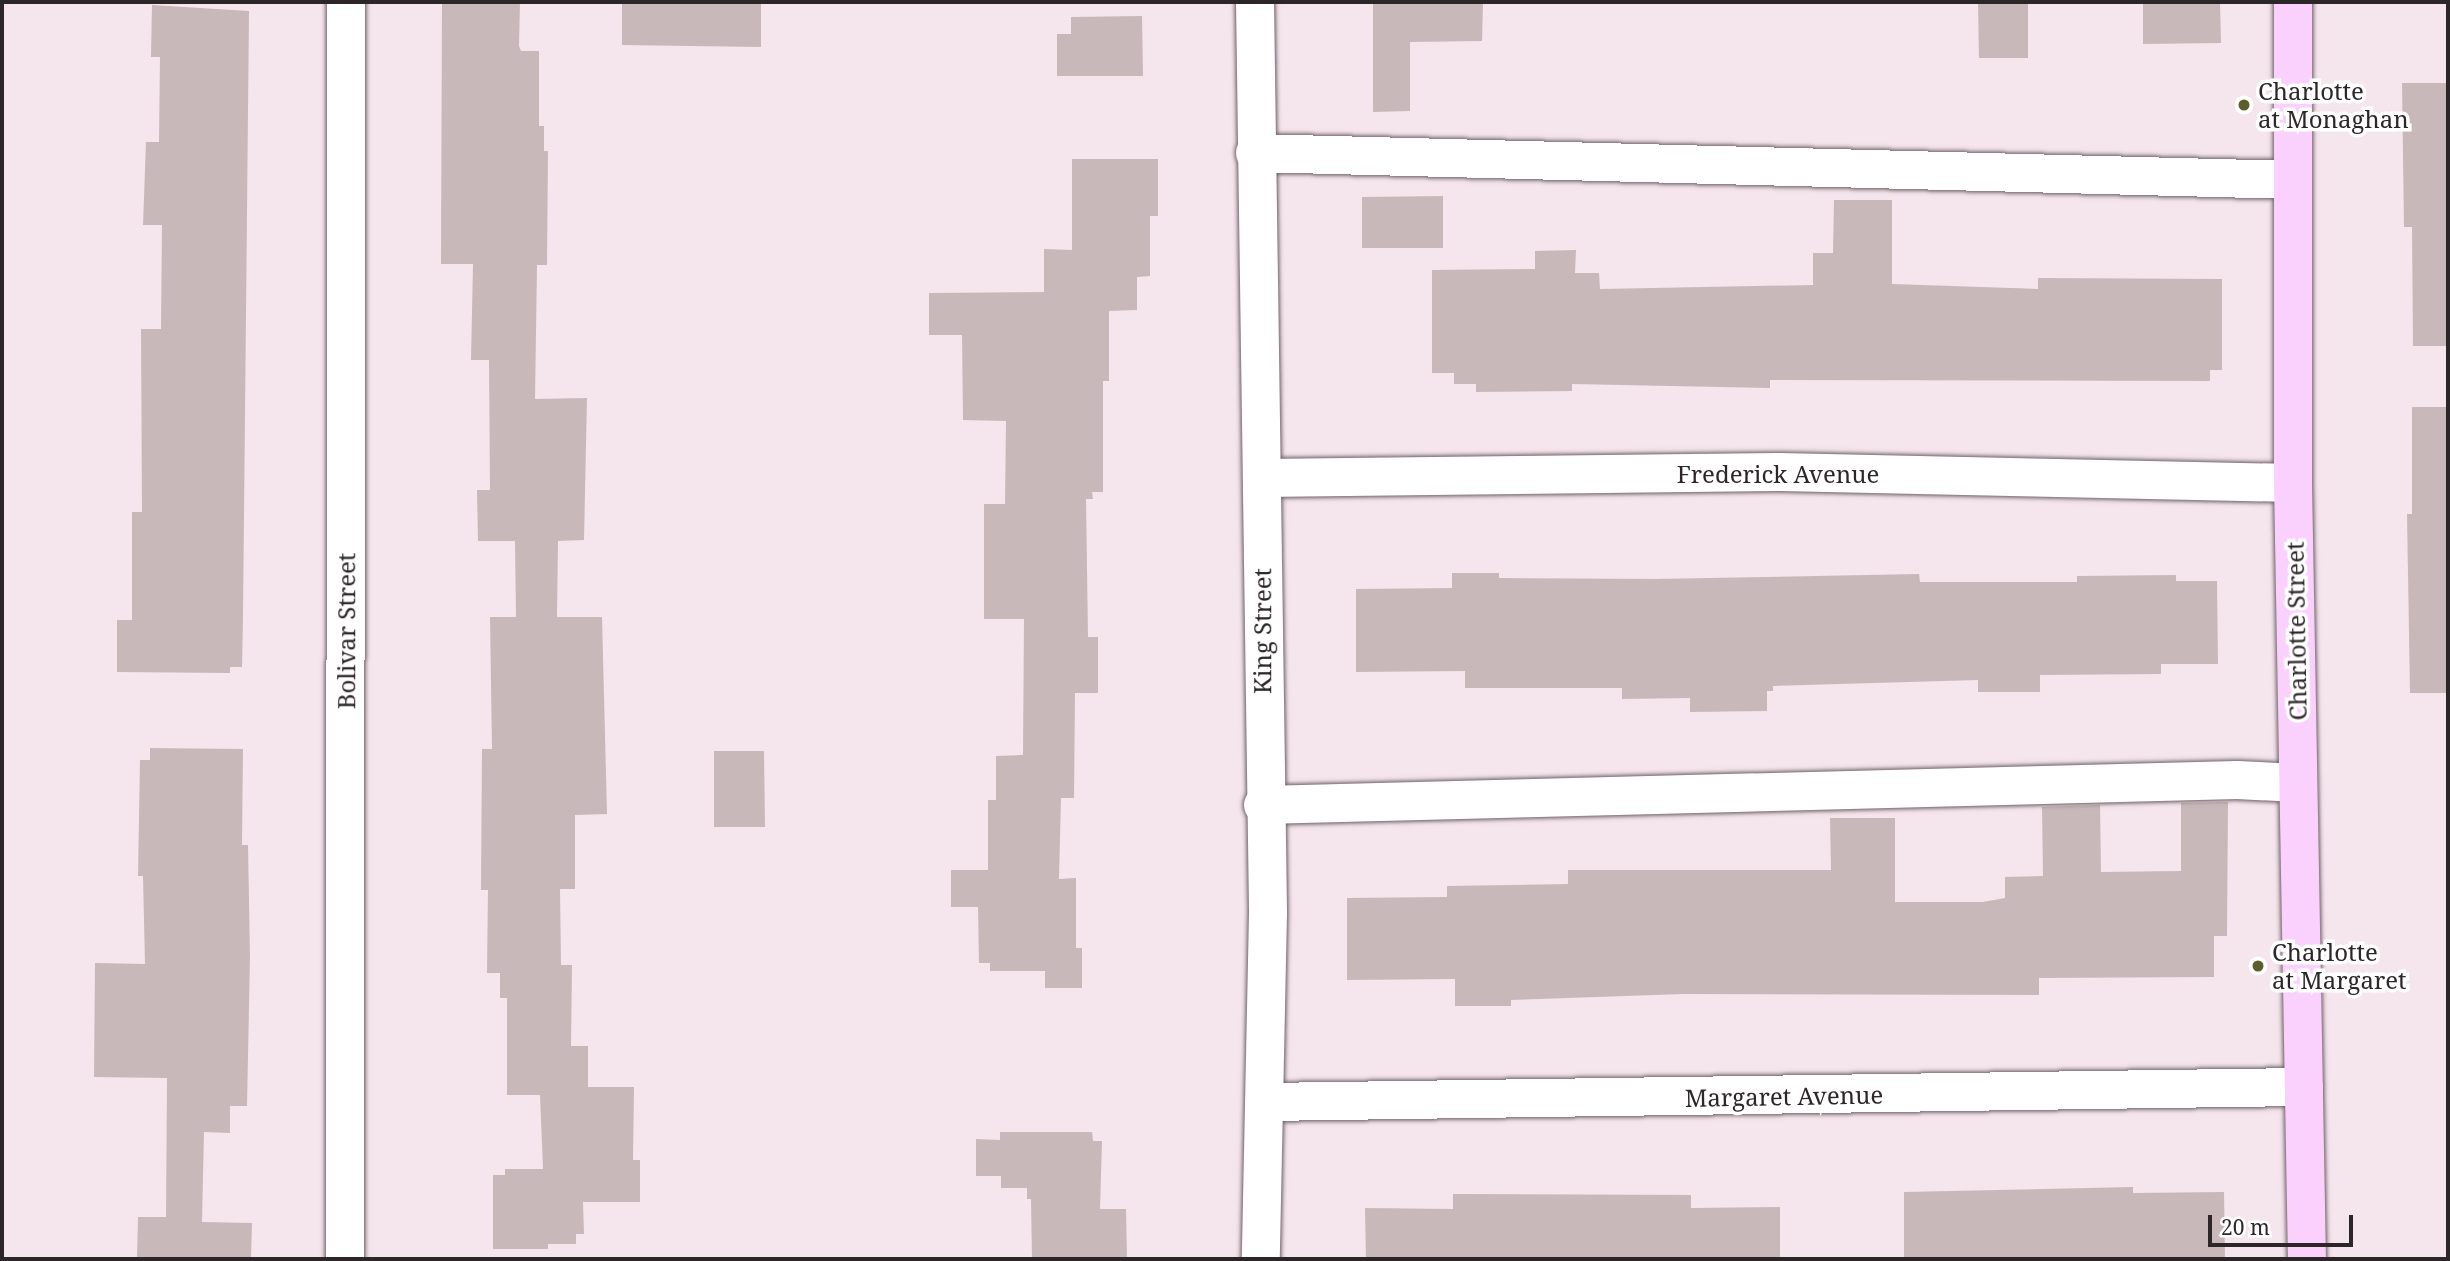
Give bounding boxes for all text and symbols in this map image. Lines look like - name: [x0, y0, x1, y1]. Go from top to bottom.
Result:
- place label: Charlotte at Monaghan: [2258, 77, 2409, 133]
- marker: Charlotte at Monaghan: [2236, 97, 2252, 113]
- street label: Frederick Avenue: [1677, 460, 1879, 488]
- street label: Charlotte Street: [2280, 541, 2312, 721]
- street label: Bolivar Street: [332, 553, 360, 709]
- street label: King Street: [1248, 568, 1276, 694]
- place label: Charlotte at Margaret: [2272, 938, 2407, 994]
- marker: Charlotte at Margaret: [2250, 958, 2266, 974]
- street label: Margaret Avenue: [1685, 1080, 1883, 1112]
- scale bar: [2212, 1202, 2357, 1246]
- text: 20 m: [2221, 1213, 2270, 1241]

